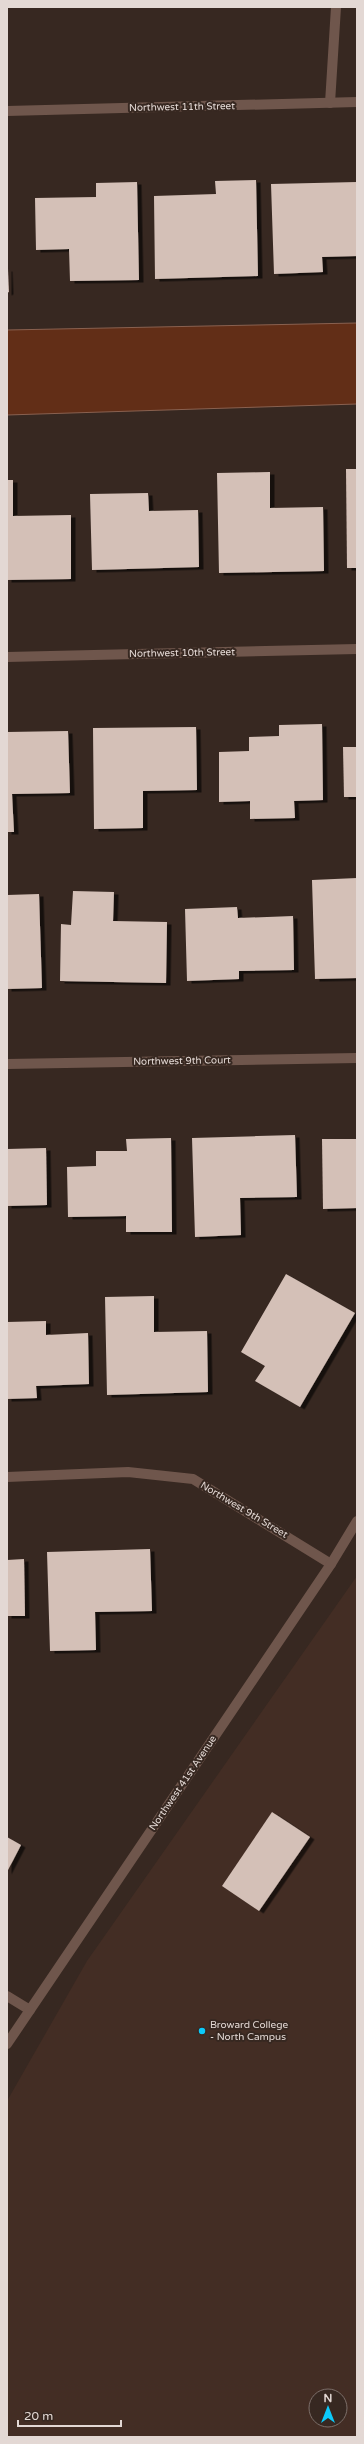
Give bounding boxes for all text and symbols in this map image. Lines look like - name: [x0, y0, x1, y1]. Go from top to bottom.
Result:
- street label: Northwest 11th Street: [129, 100, 235, 114]
- street label: Northwest 10th Street: [129, 646, 235, 660]
- street label: Northwest 9th Court: [133, 1054, 231, 1068]
- street label: Northwest 9th Street: [198, 1479, 290, 1541]
- street label: Northwest 41st Avenue: [147, 1733, 219, 1833]
- place label: Broward College - North Campus: [210, 2019, 288, 2043]
- marker: Broward College - North Campus: [197, 2026, 207, 2036]
- north arrow: [308, 2388, 348, 2428]
- text: N: [324, 2392, 332, 2405]
- scale bar: [18, 2402, 121, 2428]
- text: 20 m: [24, 2409, 53, 2423]

